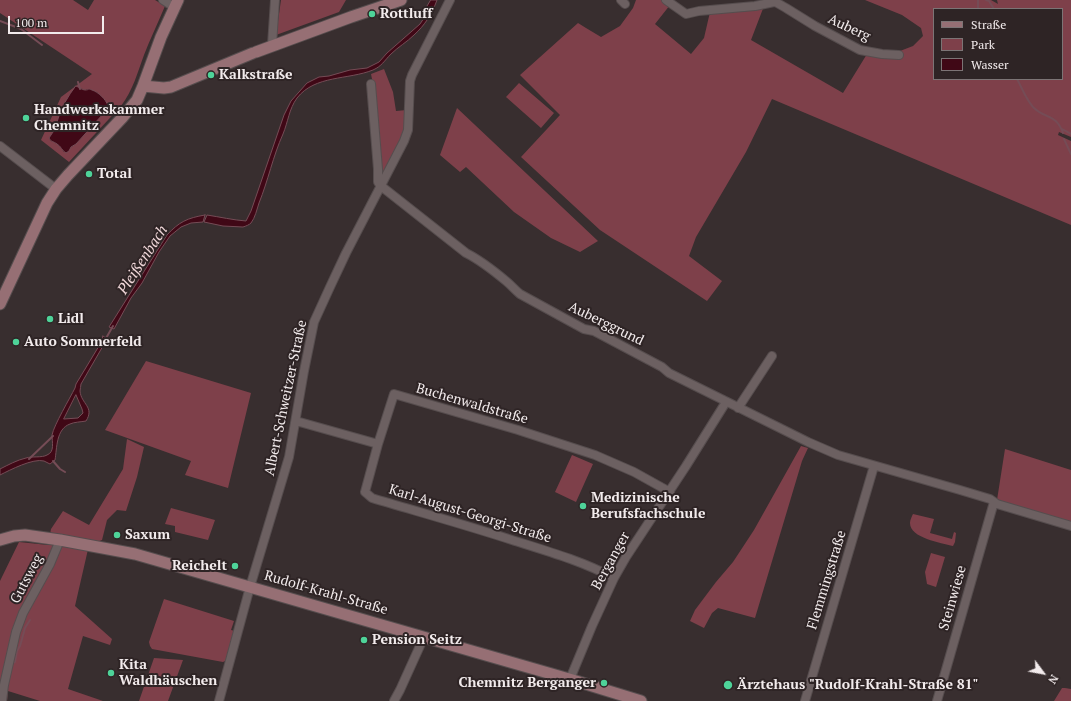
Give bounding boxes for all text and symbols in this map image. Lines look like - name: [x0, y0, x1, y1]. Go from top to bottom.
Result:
- place label: Rottluff: [380, 6, 432, 22]
- scale bar: [10, 8, 106, 34]
- legend: [933, 8, 1063, 80]
- marker: Rottluff: [367, 9, 377, 19]
- street label: Auberg: [825, 11, 873, 45]
- text: 100 m: [15, 15, 47, 30]
- text: Straße: [971, 17, 1006, 32]
- text: Park: [971, 37, 995, 52]
- text: Wasser: [971, 57, 1009, 72]
- place label: Kalkstraße: [219, 67, 293, 83]
- marker: Kalkstraße: [206, 70, 216, 80]
- place label: Handwerkskammer Chemnitz: [34, 102, 164, 134]
- marker: Handwerkskammer Chemnitz: [21, 113, 31, 123]
- place label: Total: [97, 166, 132, 182]
- marker: Total: [84, 169, 94, 179]
- water label: Pleißenbach: [114, 222, 172, 298]
- street label: Auberggrund: [566, 299, 646, 349]
- place label: Lidl: [58, 311, 84, 327]
- marker: Lidl: [45, 314, 55, 324]
- street label: Albert-Schweitzer-Straße: [261, 319, 311, 477]
- place label: Auto Sommerfeld: [24, 334, 142, 350]
- marker: Auto Sommerfeld: [11, 337, 21, 347]
- street label: Buchenwaldstraße: [414, 380, 530, 428]
- street label: Karl-August-Georgi-Straße: [387, 481, 553, 547]
- place label: Medizinische Berufsfachschule: [591, 490, 705, 522]
- marker: Medizinische Berufsfachschule: [578, 501, 588, 511]
- place label: Saxum: [125, 527, 170, 543]
- street label: Flemmingstraße: [804, 528, 850, 632]
- street label: Berganger: [588, 529, 634, 593]
- marker: Saxum: [112, 530, 122, 540]
- street label: Gutsweg: [7, 552, 47, 606]
- place label: Reichelt: [172, 558, 227, 574]
- marker: Reichelt: [230, 561, 240, 571]
- street label: Steinwiese: [936, 564, 970, 632]
- street label: Rudolf-Krahl-Straße: [262, 567, 390, 619]
- place label: Pension Seitz: [372, 632, 462, 648]
- marker: Pension Seitz: [359, 635, 369, 645]
- north arrow: [1023, 653, 1063, 693]
- place label: Kita Waldhäuschen: [119, 657, 217, 690]
- marker: Kita Waldhäuschen: [106, 668, 116, 678]
- text: N: [1045, 672, 1061, 687]
- place label: Chemnitz Berganger: [458, 675, 596, 691]
- place label: Ärztehaus "Rudolf-Krahl-Straße 81": [737, 677, 978, 693]
- marker: Chemnitz Berganger: [599, 678, 609, 688]
- marker: Ärztehaus "Rudolf-Krahl-Straße 81": [722, 679, 734, 691]

